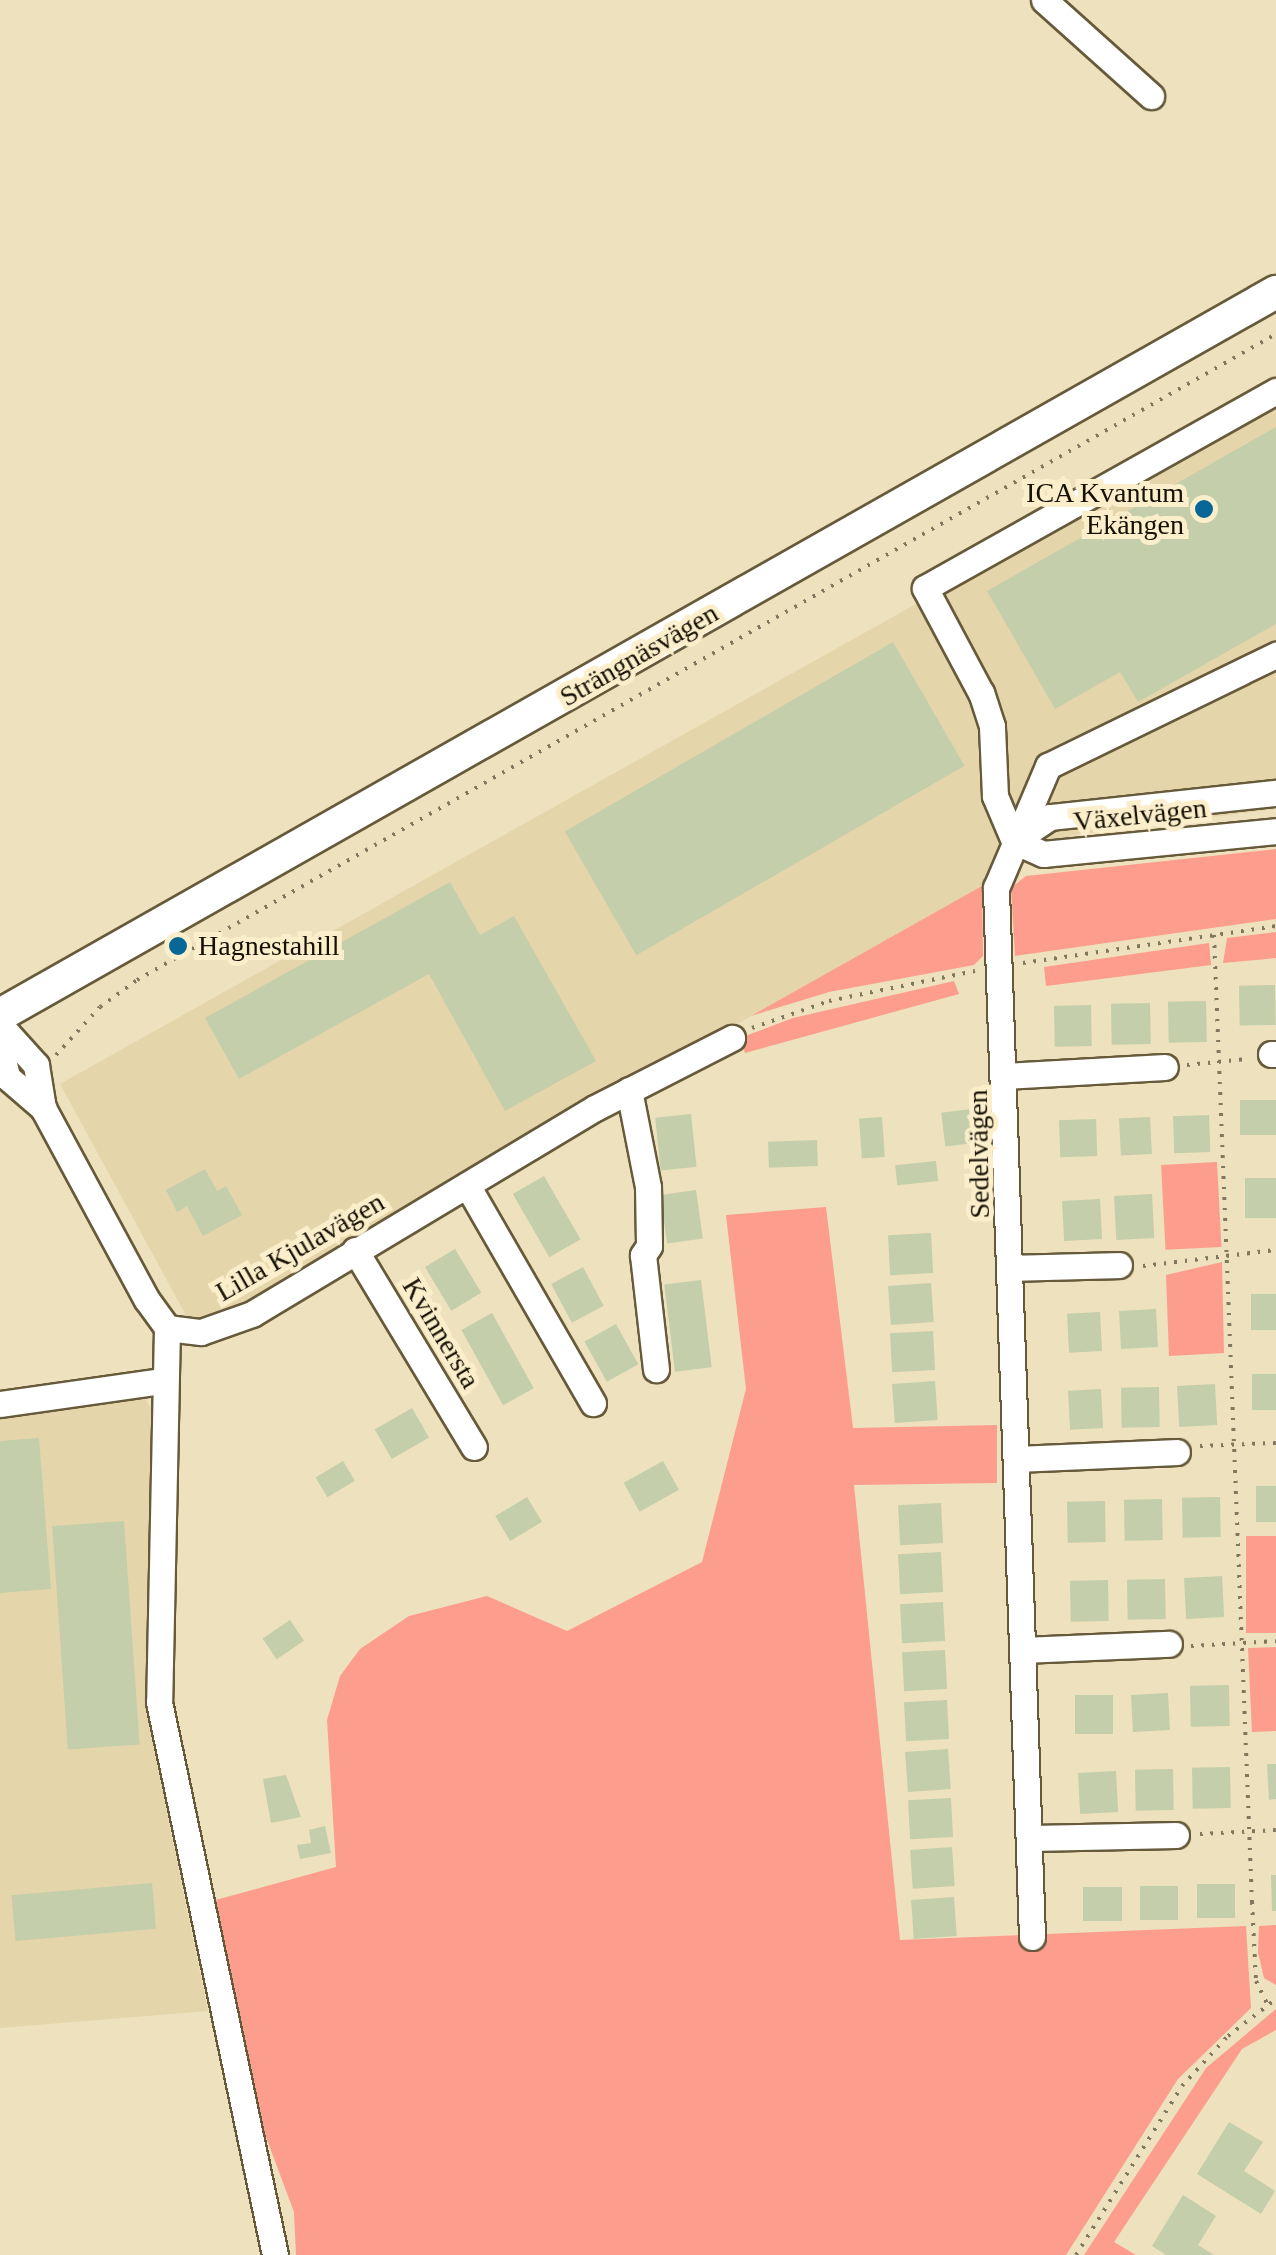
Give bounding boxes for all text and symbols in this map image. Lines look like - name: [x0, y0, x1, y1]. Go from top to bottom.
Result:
- place label: ICA Kvantum Ekängen: [1025, 476, 1184, 542]
- marker: ICA Kvantum Ekängen: [1193, 498, 1215, 520]
- street label: Strängnäsvägen: [554, 596, 724, 714]
- street label: Växelvägen: [1072, 791, 1208, 839]
- place label: Hagnestahill: [198, 929, 340, 963]
- marker: Hagnestahill: [167, 935, 189, 957]
- street label: Sedelvägen: [961, 1089, 997, 1219]
- street label: Lilla Kjulavägen: [210, 1185, 390, 1309]
- street label: Kvinnersta: [395, 1272, 487, 1394]

